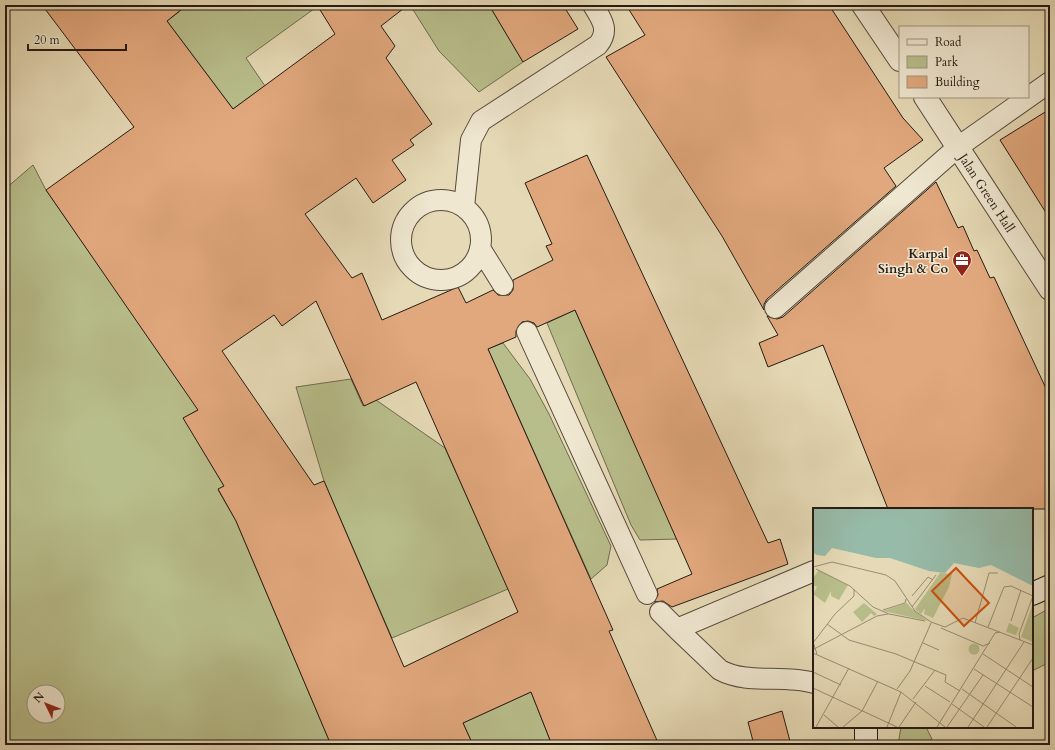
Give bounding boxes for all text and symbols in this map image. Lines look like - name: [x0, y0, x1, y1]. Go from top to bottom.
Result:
- scale bar: [28, 26, 126, 52]
- legend: [899, 26, 1029, 98]
- text: 20 m: [34, 32, 61, 48]
- text: Road: [935, 34, 962, 50]
- text: Park: [935, 54, 959, 70]
- text: Building: [935, 74, 980, 90]
- street label: Jalan Green Hall: [953, 148, 1019, 237]
- place label: Karpal Singh & Co: [878, 245, 948, 278]
- office icon: Karpal Singh & Co: [951, 249, 973, 277]
- inset map: [813, 508, 1033, 728]
- north arrow: [26, 684, 66, 724]
- text: N: [30, 689, 48, 706]

